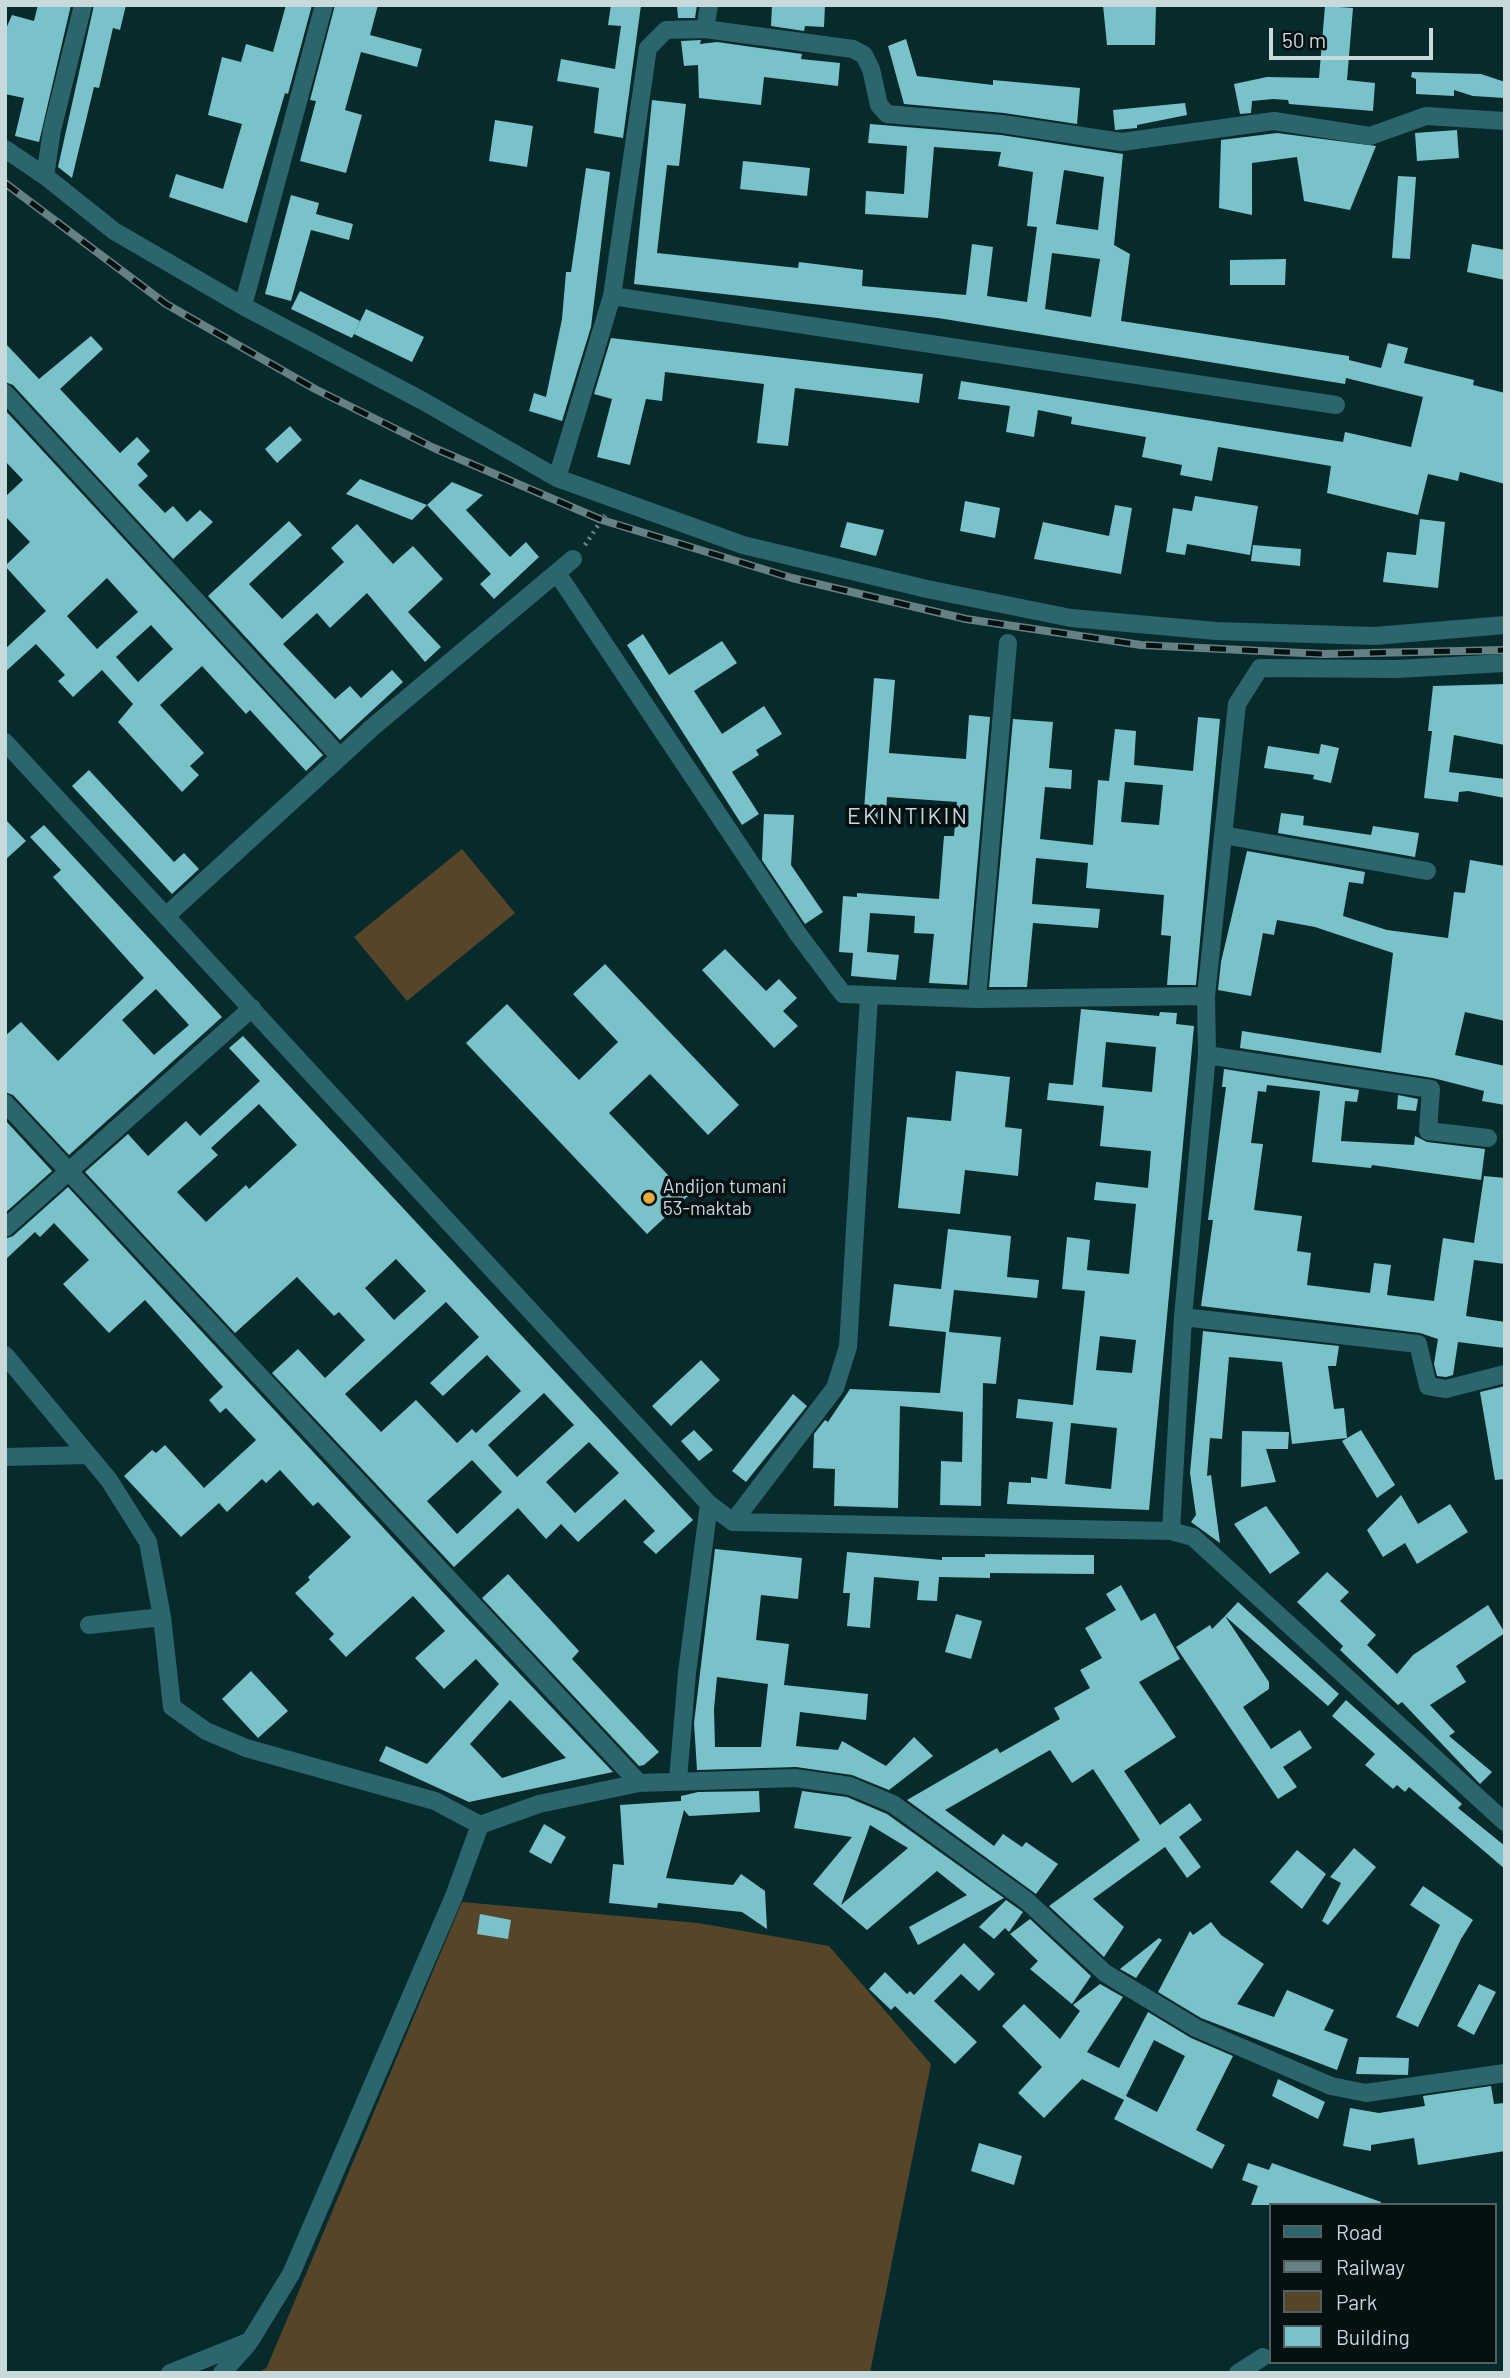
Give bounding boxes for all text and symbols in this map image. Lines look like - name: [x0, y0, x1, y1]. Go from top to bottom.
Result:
- scale bar: [1272, 14, 1436, 58]
- text: 50 m: [1282, 27, 1326, 52]
- district label: EKINTIKIN: [848, 802, 968, 830]
- place label: Andijon tumani 53-maktab: [663, 1176, 787, 1220]
- marker: Andijon tumani 53-maktab: [641, 1190, 657, 1206]
- legend: [1268, 2203, 1496, 2364]
- text: Road: [1336, 2219, 1382, 2244]
- text: Railway: [1336, 2254, 1405, 2279]
- text: Park: [1336, 2289, 1377, 2314]
- text: Building: [1336, 2324, 1410, 2349]

